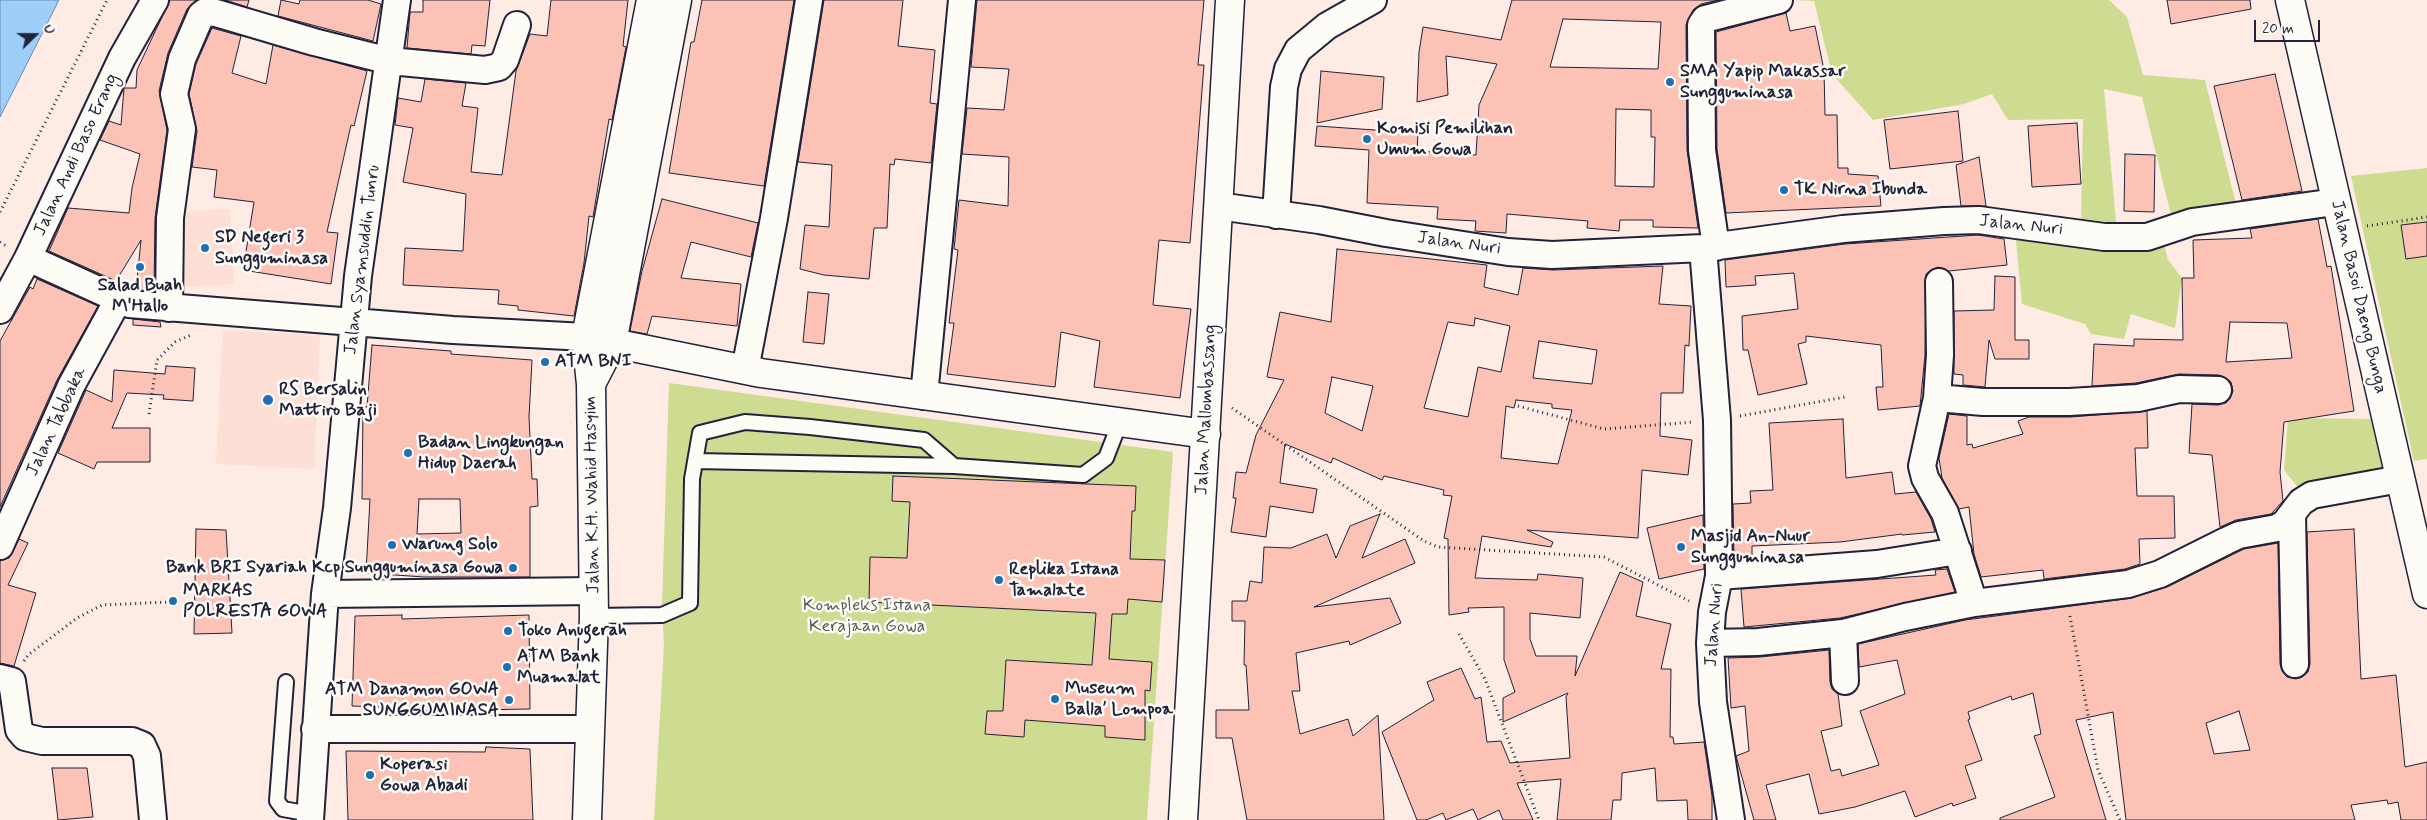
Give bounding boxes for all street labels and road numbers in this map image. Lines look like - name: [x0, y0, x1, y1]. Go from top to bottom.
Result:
- street label: Jalan Andi Baso Erang: [30, 70, 124, 240]
- street label: Jalan Syamsuddin Tunru: [341, 164, 385, 356]
- street label: Jalan Basoi Daeng Bunga: [2325, 198, 2391, 396]
- street label: Jalan Nuri: [1978, 211, 2064, 241]
- street label: Jalan Nuri: [1416, 227, 1502, 261]
- street label: Jalan Mallombassang: [1192, 324, 1222, 496]
- street label: Jalan Tabbaka: [22, 364, 92, 480]
- street label: Jalan K.H. Wahid Hasyim: [580, 396, 606, 594]
- street label: Jalan Nuri: [1701, 582, 1729, 668]

